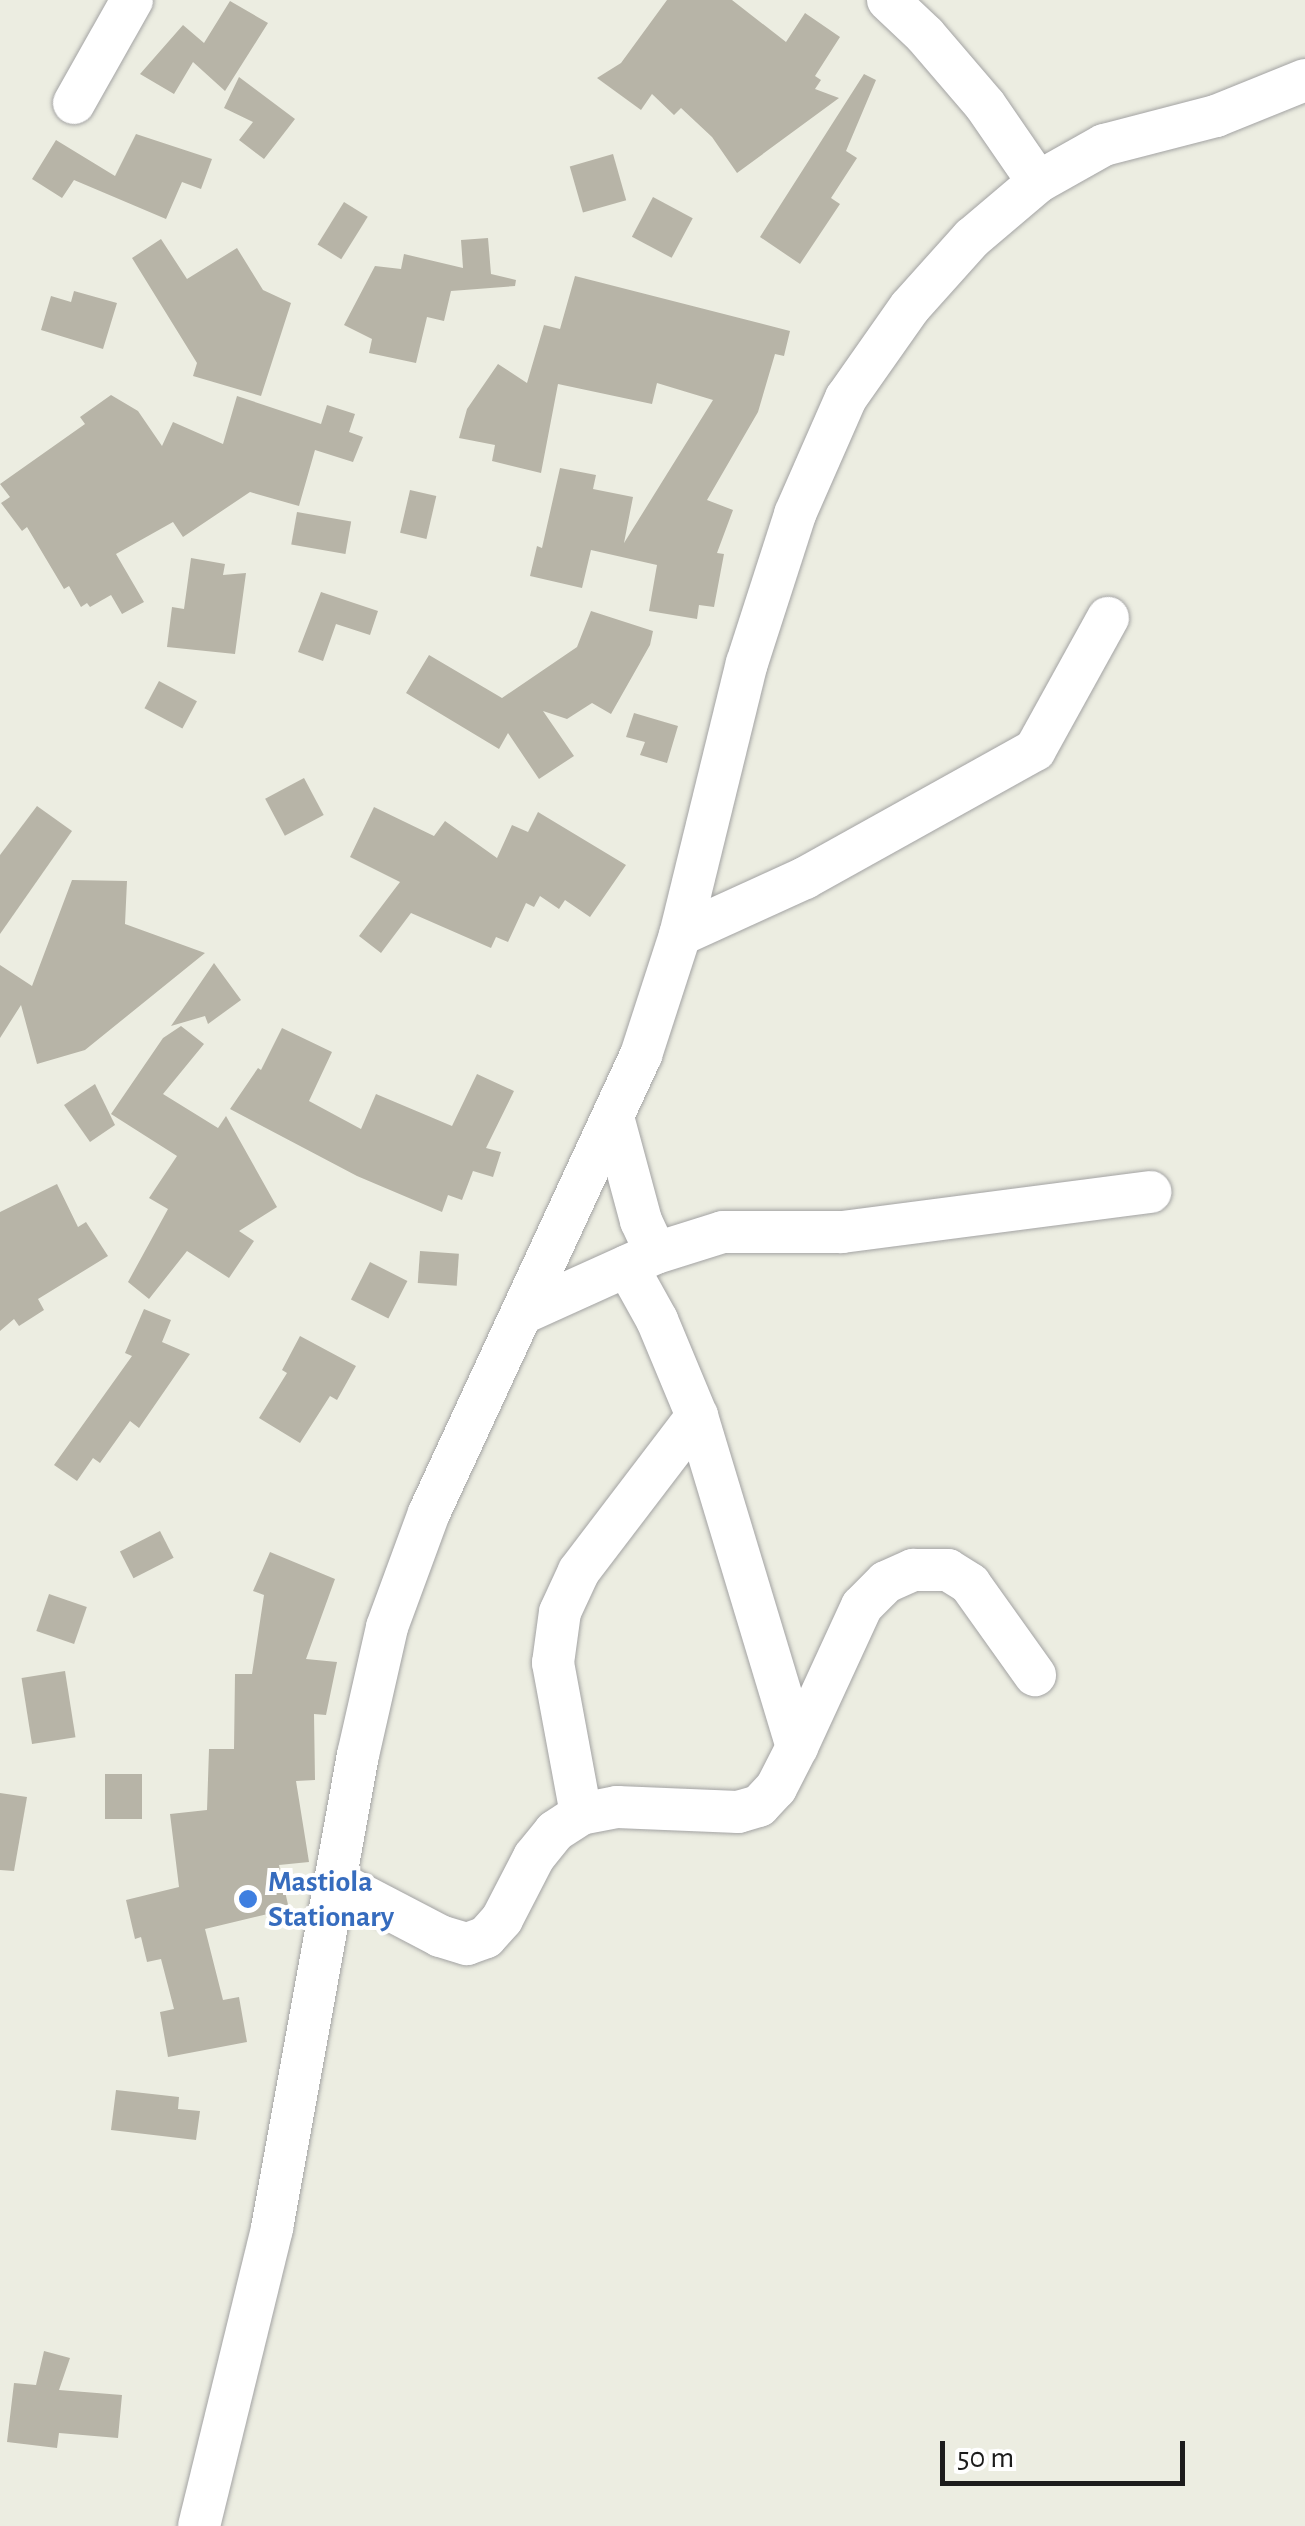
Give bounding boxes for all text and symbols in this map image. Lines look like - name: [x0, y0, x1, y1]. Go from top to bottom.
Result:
- place label: Mastiola Stationary: [268, 1864, 394, 1934]
- marker: Mastiola Stationary: [237, 1888, 259, 1910]
- scale bar: [945, 2421, 1190, 2483]
- text: 50 m: [957, 2443, 1014, 2473]

